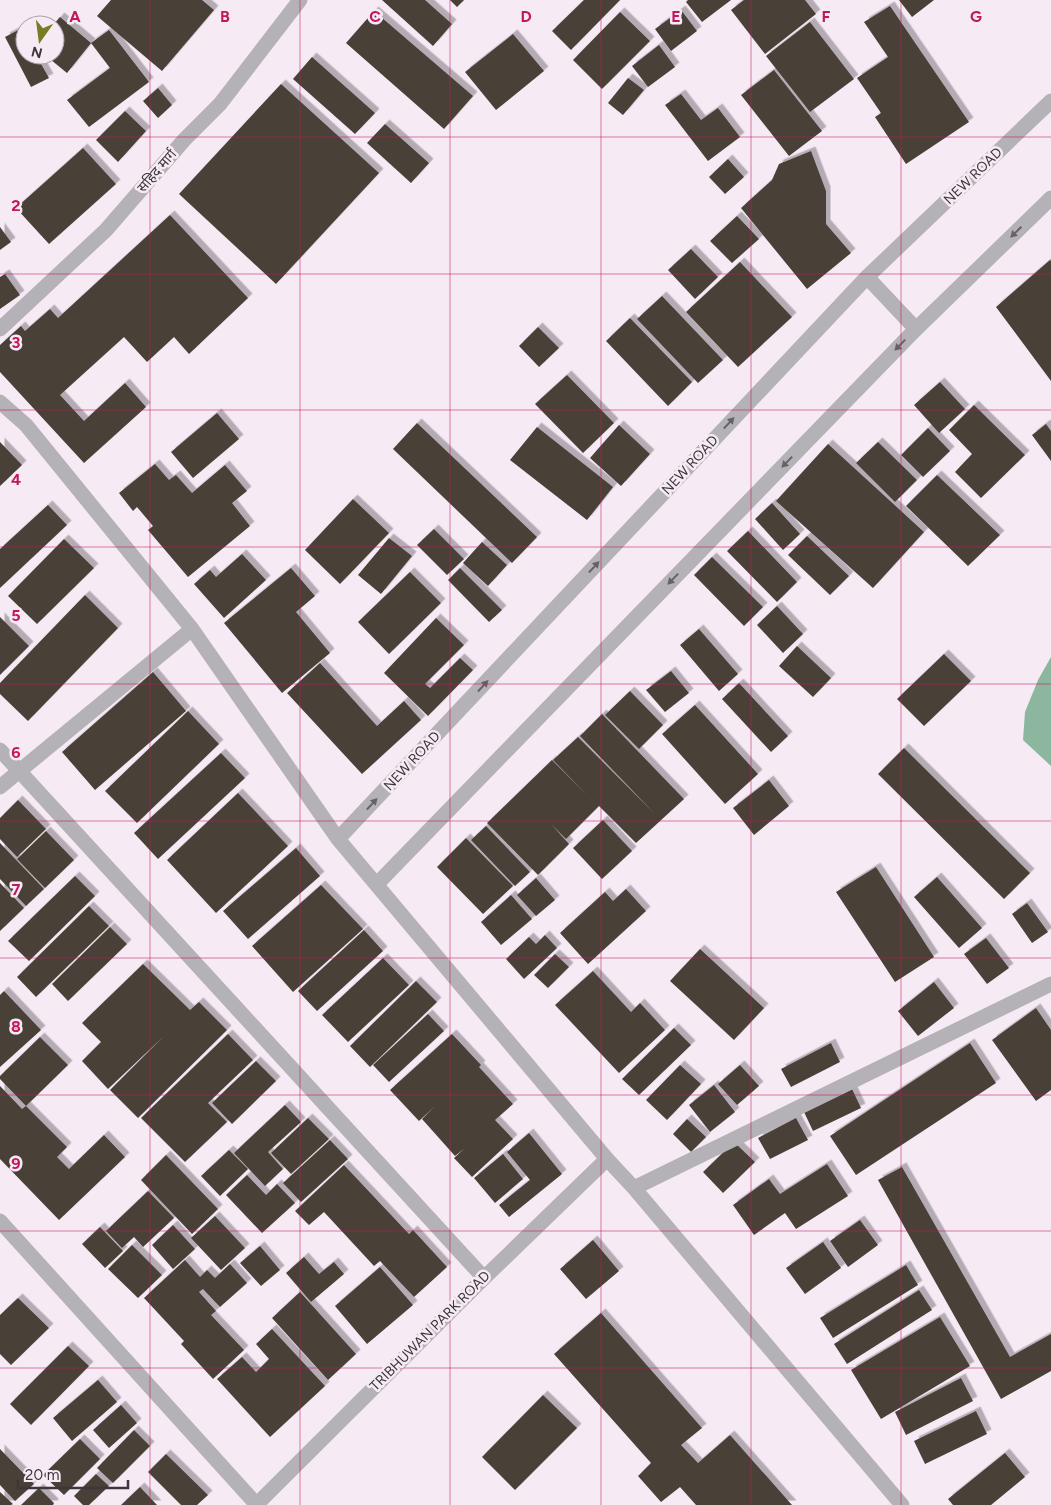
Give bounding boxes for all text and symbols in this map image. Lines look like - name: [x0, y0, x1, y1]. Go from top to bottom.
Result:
- text: A: [69, 7, 81, 26]
- text: B: [220, 7, 230, 26]
- text: C: [369, 7, 381, 26]
- text: D: [520, 7, 532, 26]
- text: E: [671, 7, 681, 26]
- text: F: [822, 7, 831, 26]
- text: G: [970, 7, 982, 26]
- north arrow: [15, 15, 65, 65]
- text: N: [30, 43, 44, 62]
- street label: NEW ROAD: [940, 144, 1006, 208]
- street label: सहिद मार्ग: [134, 145, 181, 196]
- text: 2: [11, 196, 21, 215]
- one-way arrow: [1010, 226, 1022, 238]
- text: 3: [12, 333, 21, 352]
- one-way arrow: [894, 339, 906, 351]
- one-way arrow: [723, 418, 735, 430]
- street label: NEW ROAD: [658, 432, 722, 498]
- one-way arrow: [781, 456, 793, 468]
- text: 4: [11, 470, 21, 489]
- one-way arrow: [588, 562, 600, 574]
- one-way arrow: [667, 573, 679, 585]
- text: 5: [11, 606, 21, 625]
- one-way arrow: [477, 680, 489, 692]
- street label: NEW ROAD: [380, 728, 444, 794]
- text: 6: [11, 743, 21, 762]
- one-way arrow: [366, 798, 378, 810]
- text: 7: [12, 880, 21, 899]
- text: 8: [11, 1017, 21, 1036]
- text: 9: [11, 1154, 21, 1173]
- street label: TRIBHUWAN PARK ROAD: [366, 1267, 494, 1395]
- scale bar: [18, 1458, 128, 1490]
- text: 20 m: [25, 1466, 59, 1484]

